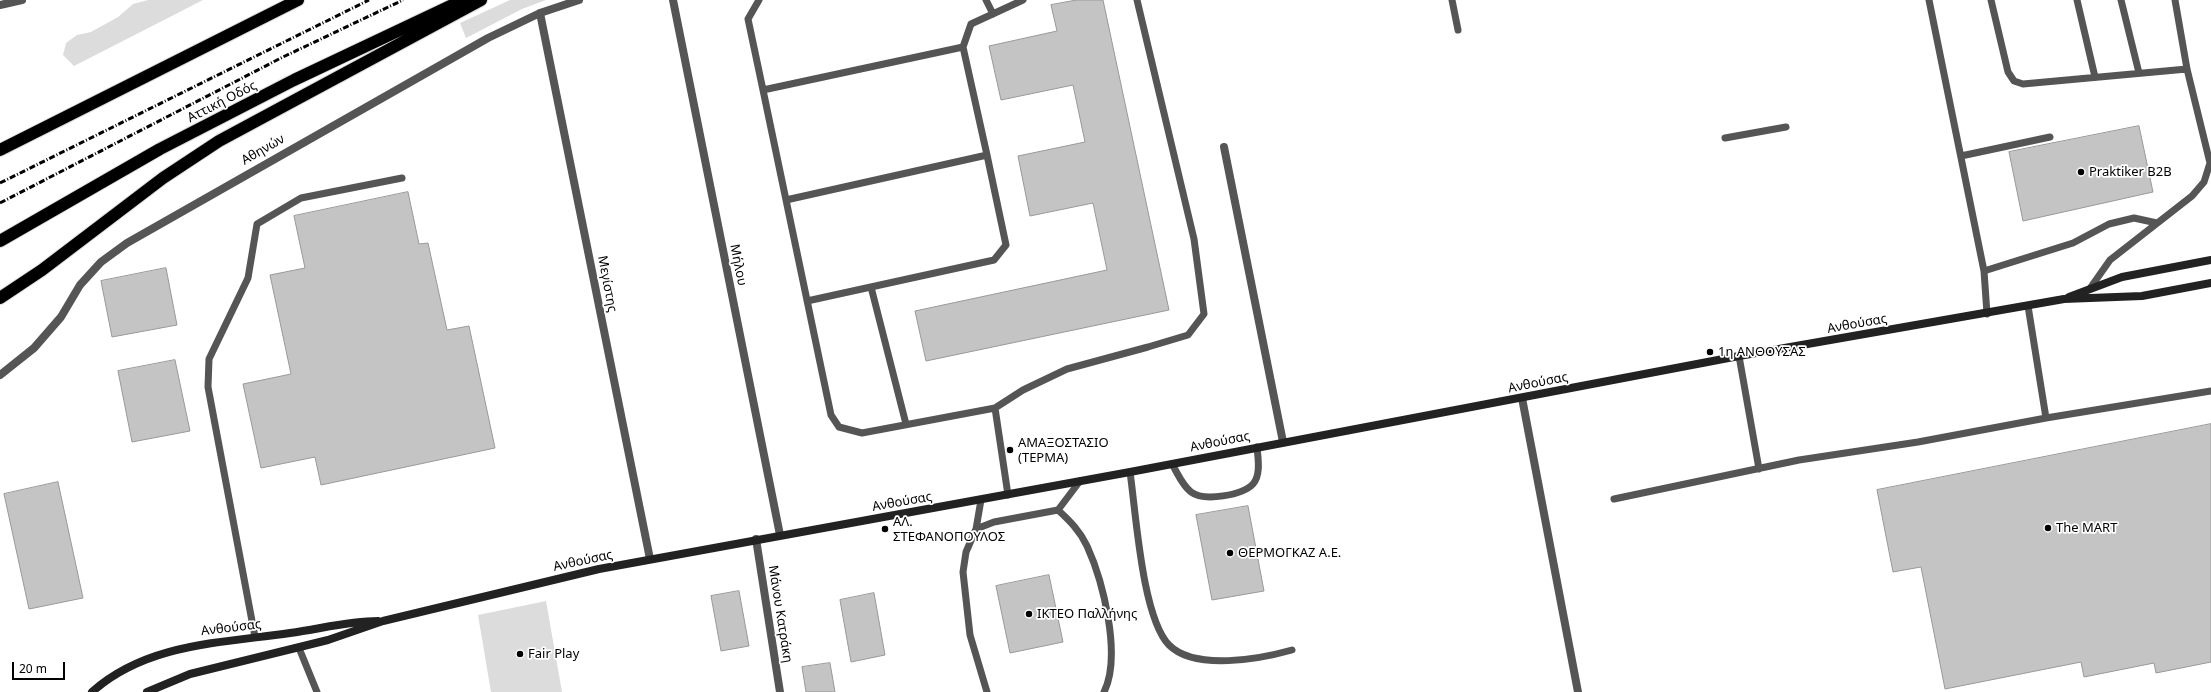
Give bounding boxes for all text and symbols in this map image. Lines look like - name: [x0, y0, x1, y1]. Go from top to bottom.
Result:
- street label: Αττική Οδός: [185, 78, 259, 126]
- street label: Αθηνών: [239, 131, 287, 169]
- place label: Praktiker B2B: [2089, 164, 2172, 180]
- marker: Praktiker B2B: [2076, 167, 2086, 177]
- street label: Μήλου: [726, 243, 750, 287]
- street label: Μεγίστης: [594, 254, 620, 314]
- street label: Ανθούσας: [1826, 311, 1888, 337]
- place label: 1η ΑΝΘΟΥΣΑΣ: [1718, 344, 1806, 360]
- marker: 1η ΑΝΘΟΥΣΑΣ: [1705, 347, 1715, 357]
- street label: Ανθούσας: [1507, 370, 1569, 396]
- street label: Ανθούσας: [1189, 429, 1251, 455]
- place label: ΑΜΑΞΟΣΤΑΣΙΟ (ΤΕΡΜΑ): [1018, 435, 1109, 466]
- marker: ΑΜΑΞΟΣΤΑΣΙΟ (ΤΕΡΜΑ): [1005, 445, 1015, 455]
- street label: Ανθούσας: [871, 489, 933, 515]
- place label: ΑΛ. ΣΤΕΦΑΝΟΠΟΥΛΟΣ: [893, 514, 1005, 545]
- place label: The MART: [2056, 520, 2117, 536]
- marker: The MART: [2043, 523, 2053, 533]
- marker: ΑΛ. ΣΤΕΦΑΝΟΠΟΥΛΟΣ: [880, 524, 890, 534]
- place label: ΘΕΡΜΟΓΚΑΖ Α.Ε.: [1238, 545, 1341, 561]
- street label: Ανθούσας: [552, 547, 614, 575]
- marker: ΘΕΡΜΟΓΚΑΖ Α.Ε.: [1225, 548, 1235, 558]
- street label: Μάνου Κατράκη: [765, 564, 795, 664]
- place label: ΙΚΤΕΟ Παλλήνης: [1037, 606, 1137, 622]
- marker: ΙΚΤΕΟ Παλλήνης: [1024, 609, 1034, 619]
- street label: Ανθούσας: [200, 617, 262, 639]
- place label: Fair Play: [528, 646, 579, 662]
- marker: Fair Play: [515, 649, 525, 659]
- scale bar: [14, 654, 67, 680]
- text: 20 m: [19, 660, 47, 677]

